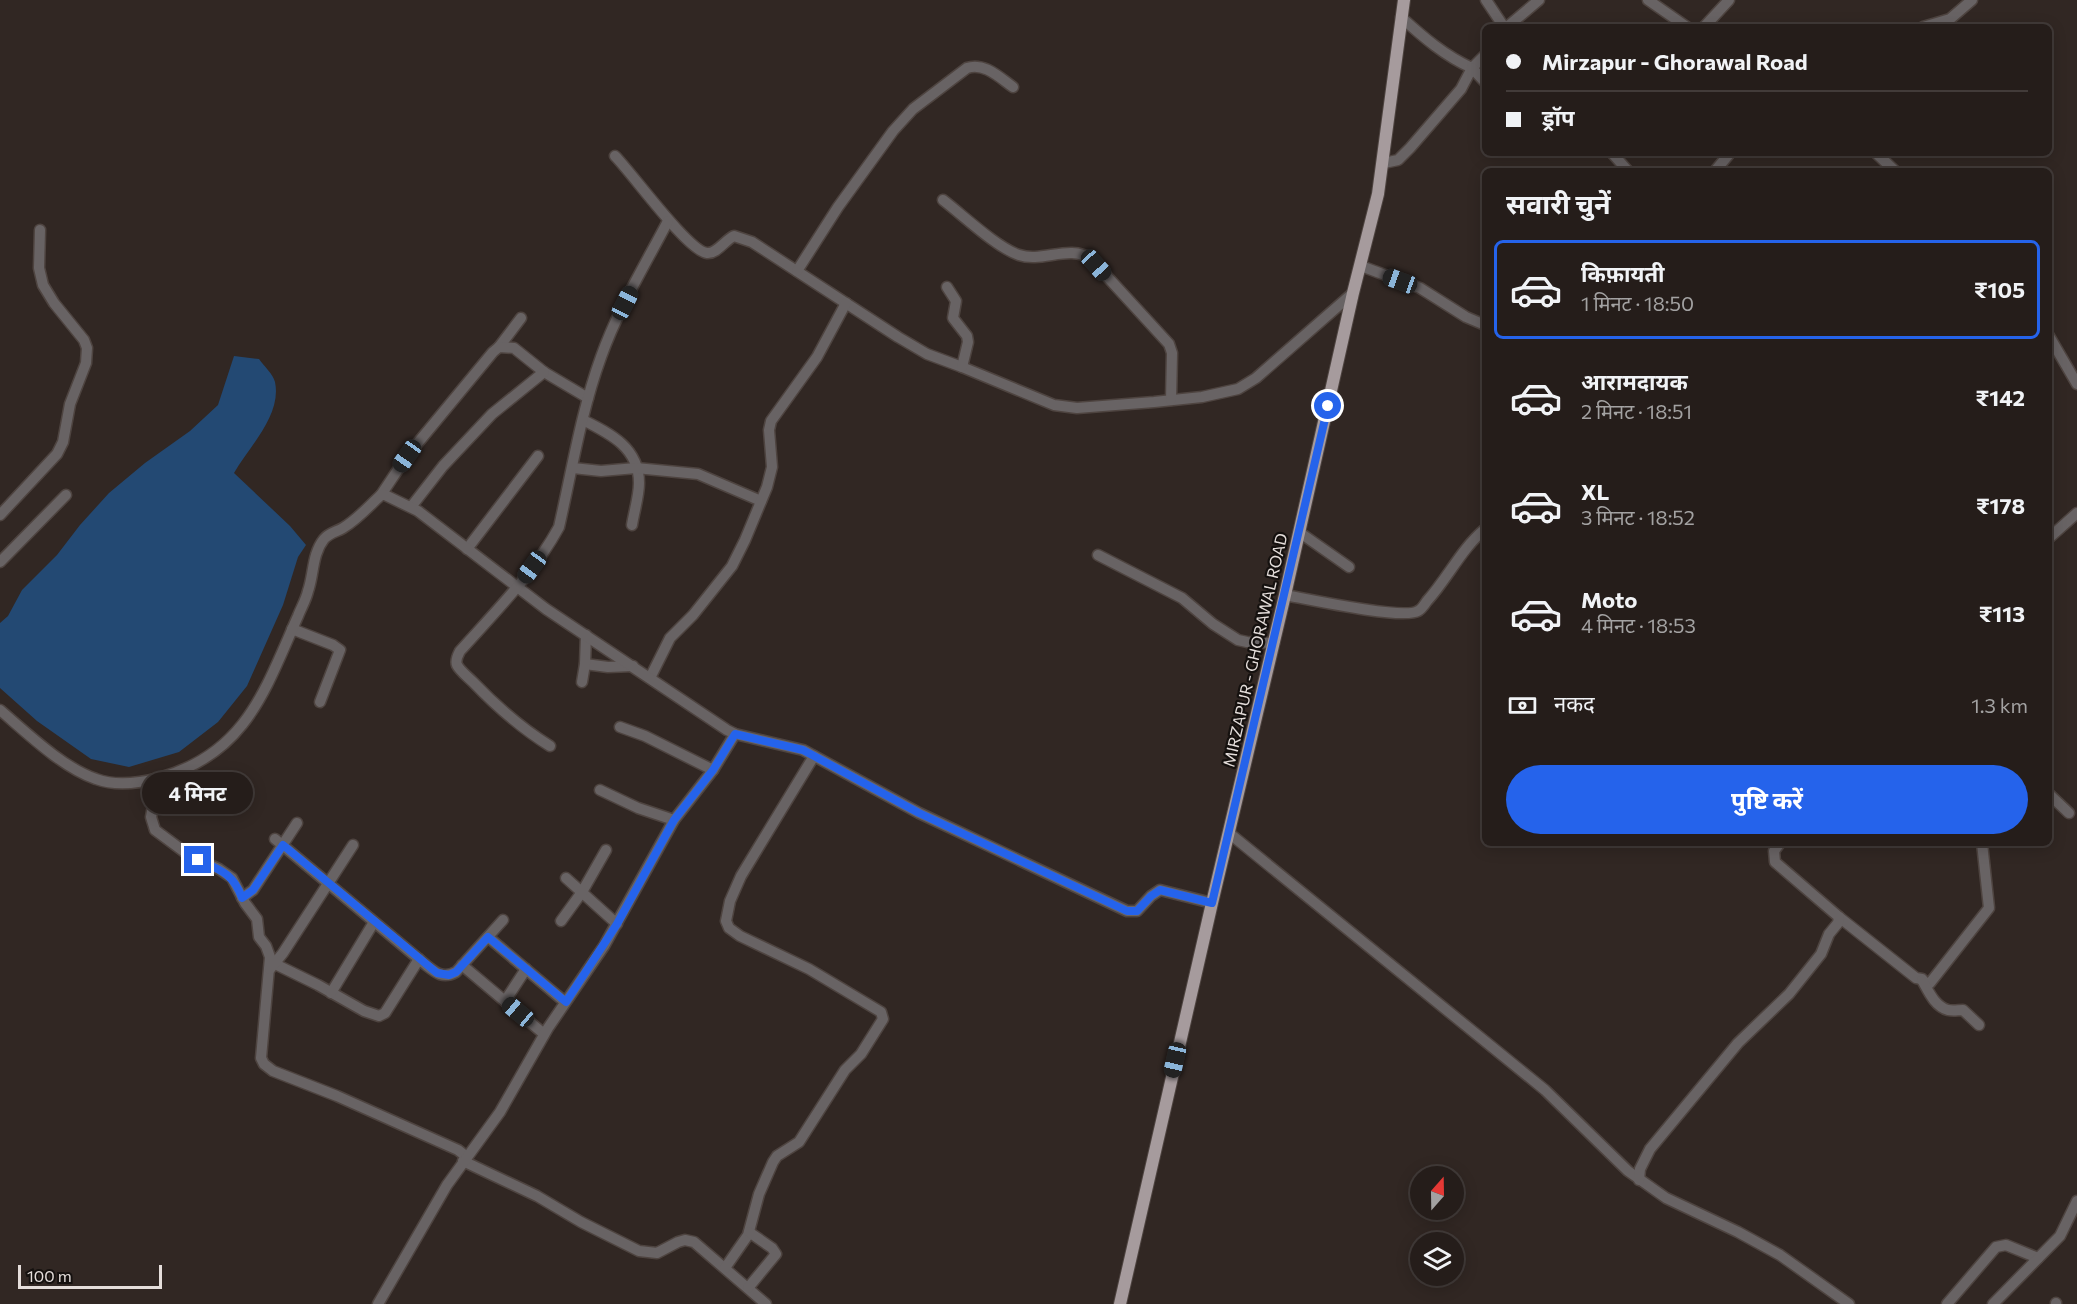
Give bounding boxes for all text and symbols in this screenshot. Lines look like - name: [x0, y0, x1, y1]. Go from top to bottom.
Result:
- text: Mirzapur - Ghorawal Road: [1542, 48, 1808, 75]
- text: ड्रॉप: [1542, 104, 1575, 131]
- text: सवारी चुनें: [1506, 187, 1611, 220]
- car: [1077, 246, 1115, 284]
- text: किफ़ायती: [1581, 260, 1665, 287]
- icon: car: [1509, 263, 1563, 317]
- car: [1380, 266, 1420, 296]
- text: ₹105: [1974, 276, 2025, 303]
- car: [609, 283, 641, 323]
- text: 1 मिनट · 18:50: [1581, 291, 1694, 315]
- text: आरामदायक: [1581, 368, 1688, 395]
- icon: car: [1509, 371, 1563, 425]
- text: ₹142: [1976, 384, 2025, 411]
- route start: [1314, 392, 1341, 419]
- text: 2 मिनट · 18:51: [1581, 399, 1692, 423]
- car: [389, 436, 425, 476]
- text: XL: [1581, 478, 1609, 505]
- icon: car: [1509, 479, 1563, 533]
- text: ₹178: [1976, 492, 2025, 519]
- text: 3 मिनट · 18:52: [1581, 505, 1695, 529]
- street label: MIRZAPUR - GHORAWAL ROAD: [1218, 531, 1291, 769]
- car: [514, 547, 550, 587]
- text: Moto: [1581, 586, 1637, 613]
- icon: car: [1509, 587, 1563, 641]
- text: ₹113: [1979, 600, 2025, 627]
- text: 4 मिनट · 18:53: [1581, 613, 1696, 637]
- icon: cash: [1506, 689, 1539, 722]
- text: नकद: [1554, 690, 1595, 717]
- text: 1.3 km: [1971, 693, 2028, 717]
- button: पुष्टि करें: [1506, 765, 2028, 834]
- callout: 4 मिनट: [142, 773, 254, 815]
- text: 4 मिनट: [168, 781, 227, 805]
- route end: [184, 846, 211, 873]
- car: [498, 994, 538, 1030]
- car: [1162, 1040, 1188, 1080]
- north arrow: [1410, 1166, 1464, 1220]
- map controls: [1410, 1166, 1464, 1286]
- button: layers: [1410, 1232, 1464, 1286]
- scale bar: [18, 1262, 162, 1290]
- text: 100 m: [27, 1266, 72, 1285]

